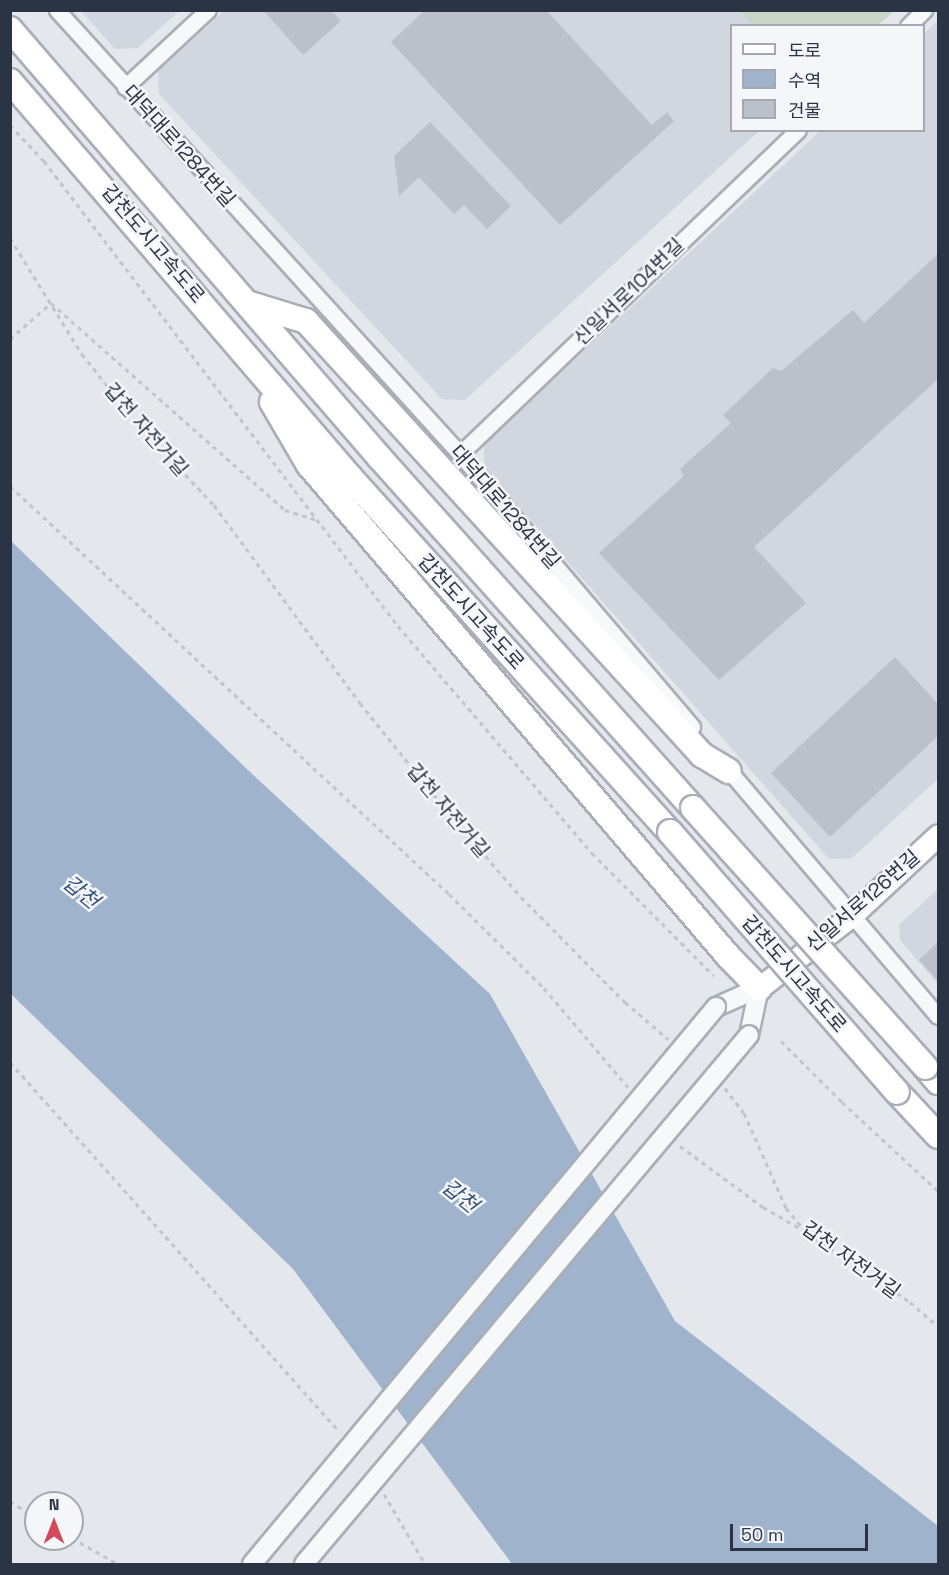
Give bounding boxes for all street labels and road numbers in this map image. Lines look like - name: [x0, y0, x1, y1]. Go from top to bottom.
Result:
- street label: 대덕대로1284번길: [118, 80, 240, 212]
- street label: 갑천도시고속도로: [96, 180, 210, 308]
- street label: 신일서로104번길: [569, 233, 689, 351]
- street label: 갑천 자전거길: [99, 379, 193, 481]
- street label: 대덕대로1284번길: [445, 440, 565, 574]
- street label: 갑천도시고속도로: [413, 549, 529, 675]
- street label: 갑천 자전거길: [402, 759, 494, 863]
- street label: 신일서로126번길: [801, 845, 925, 957]
- street label: 갑천도시고속도로: [737, 911, 851, 1037]
- street label: 갑천 자전거길: [797, 1216, 905, 1304]

